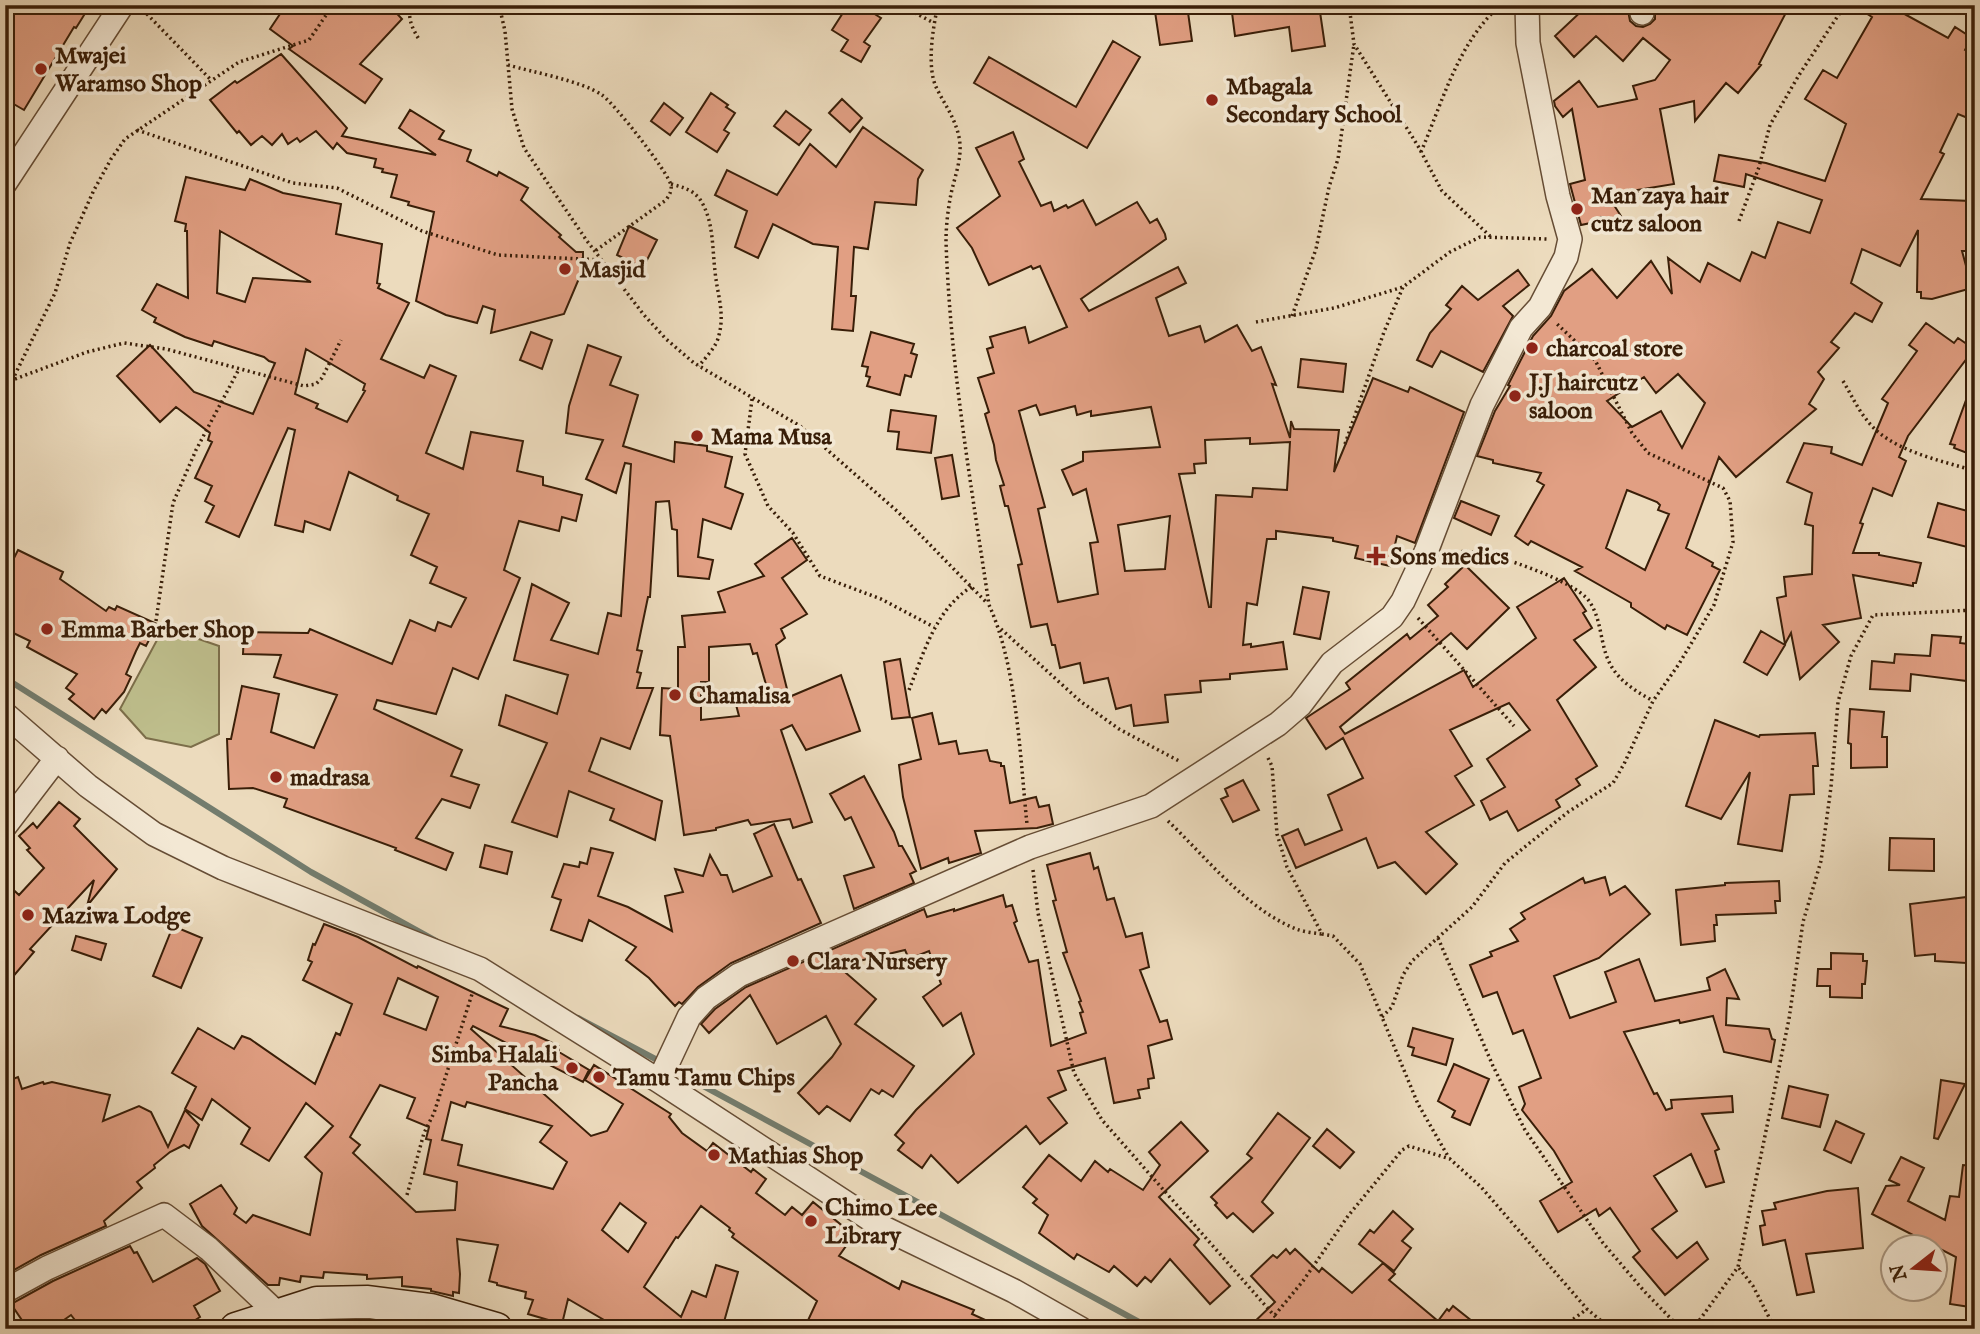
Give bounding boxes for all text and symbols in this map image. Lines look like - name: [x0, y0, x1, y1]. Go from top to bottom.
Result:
- place label: Mwajei Waramso Shop: [54, 41, 202, 100]
- marker: Mwajei Waramso Shop: [33, 61, 49, 77]
- place label: Mbagala Secondary School: [1226, 72, 1402, 131]
- marker: Mbagala Secondary School: [1204, 92, 1220, 108]
- place label: Man zaya hair cutz saloon: [1591, 181, 1729, 240]
- marker: Man zaya hair cutz saloon: [1569, 201, 1585, 217]
- place label: Masjid: [579, 255, 646, 286]
- marker: Masjid: [557, 261, 573, 277]
- place label: charcoal store: [1546, 334, 1683, 365]
- marker: charcoal store: [1524, 340, 1540, 356]
- place label: J.J haircutz saloon: [1526, 368, 1638, 427]
- marker: J.J haircutz saloon: [1507, 388, 1523, 404]
- place label: Mama Musa: [711, 422, 832, 453]
- marker: Mama Musa: [689, 428, 705, 444]
- place label: Sons medics: [1390, 542, 1510, 573]
- marker: Sons medics: [1368, 548, 1384, 564]
- place label: Emma Barber Shop: [61, 615, 254, 646]
- marker: Emma Barber Shop: [39, 621, 55, 637]
- place label: Chamalisa: [689, 681, 791, 712]
- marker: Chamalisa: [667, 687, 683, 703]
- place label: madrasa: [290, 763, 370, 794]
- marker: madrasa: [268, 769, 284, 785]
- place label: Maziwa Lodge: [42, 901, 191, 932]
- marker: Maziwa Lodge: [20, 907, 36, 923]
- place label: Clara Nursery: [807, 947, 948, 978]
- marker: Clara Nursery: [785, 953, 801, 969]
- place label: Simba Halali Pancha: [431, 1040, 559, 1099]
- marker: Simba Halali Pancha: [564, 1060, 580, 1076]
- place label: Tamu Tamu Chips: [612, 1063, 795, 1094]
- marker: Tamu Tamu Chips: [591, 1069, 607, 1085]
- place label: Mathias Shop: [728, 1141, 863, 1172]
- marker: Mathias Shop: [706, 1147, 722, 1163]
- place label: Chimo Lee Library: [825, 1193, 937, 1252]
- marker: Chimo Lee Library: [803, 1213, 819, 1229]
- north arrow: [1878, 1232, 1948, 1302]
- text: N: [1886, 1260, 1914, 1285]

